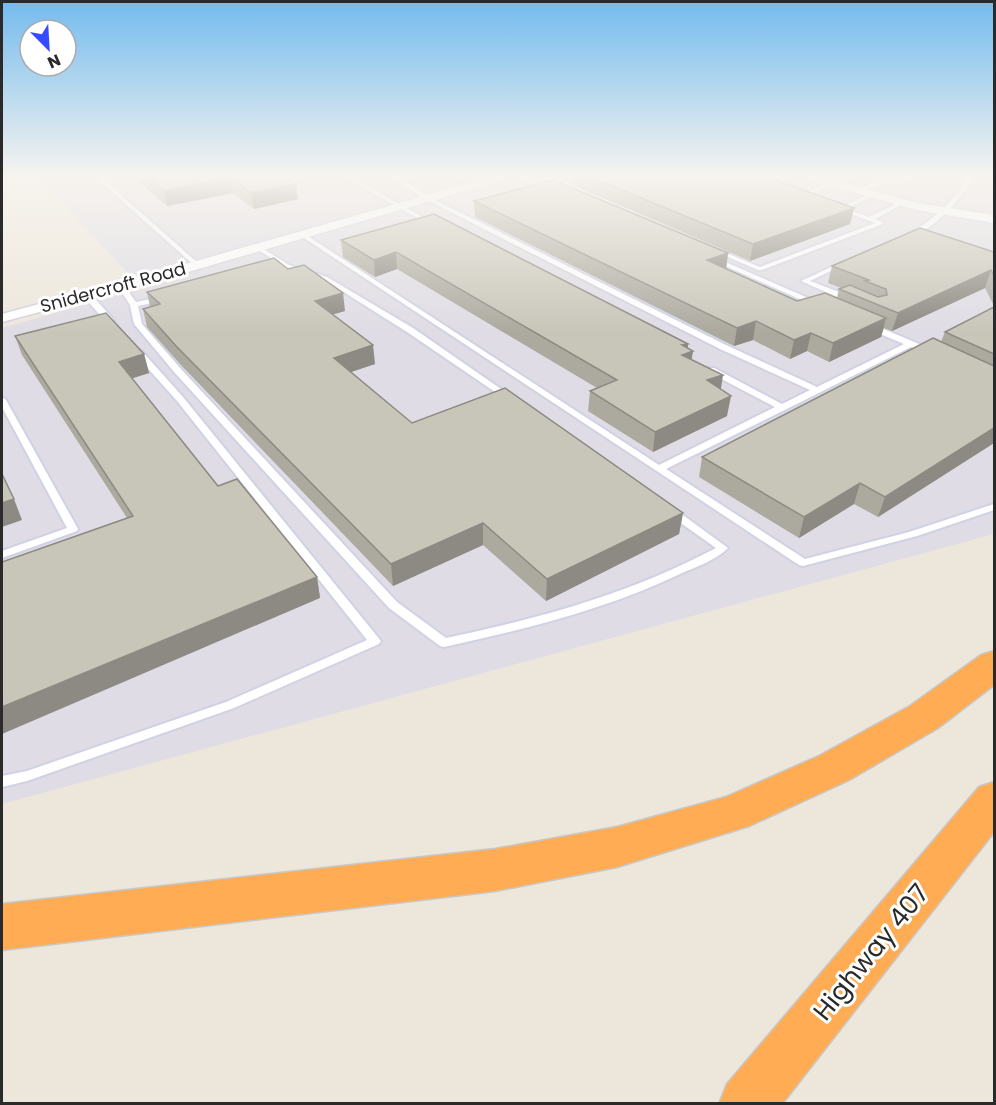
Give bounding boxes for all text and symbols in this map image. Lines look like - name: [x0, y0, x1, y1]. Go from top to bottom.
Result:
- north arrow: [18, 18, 78, 78]
- text: N: [44, 48, 64, 74]
- street label: Snidercroft Road: [37, 256, 189, 318]
- street label: Highway 407: [805, 876, 937, 1028]

